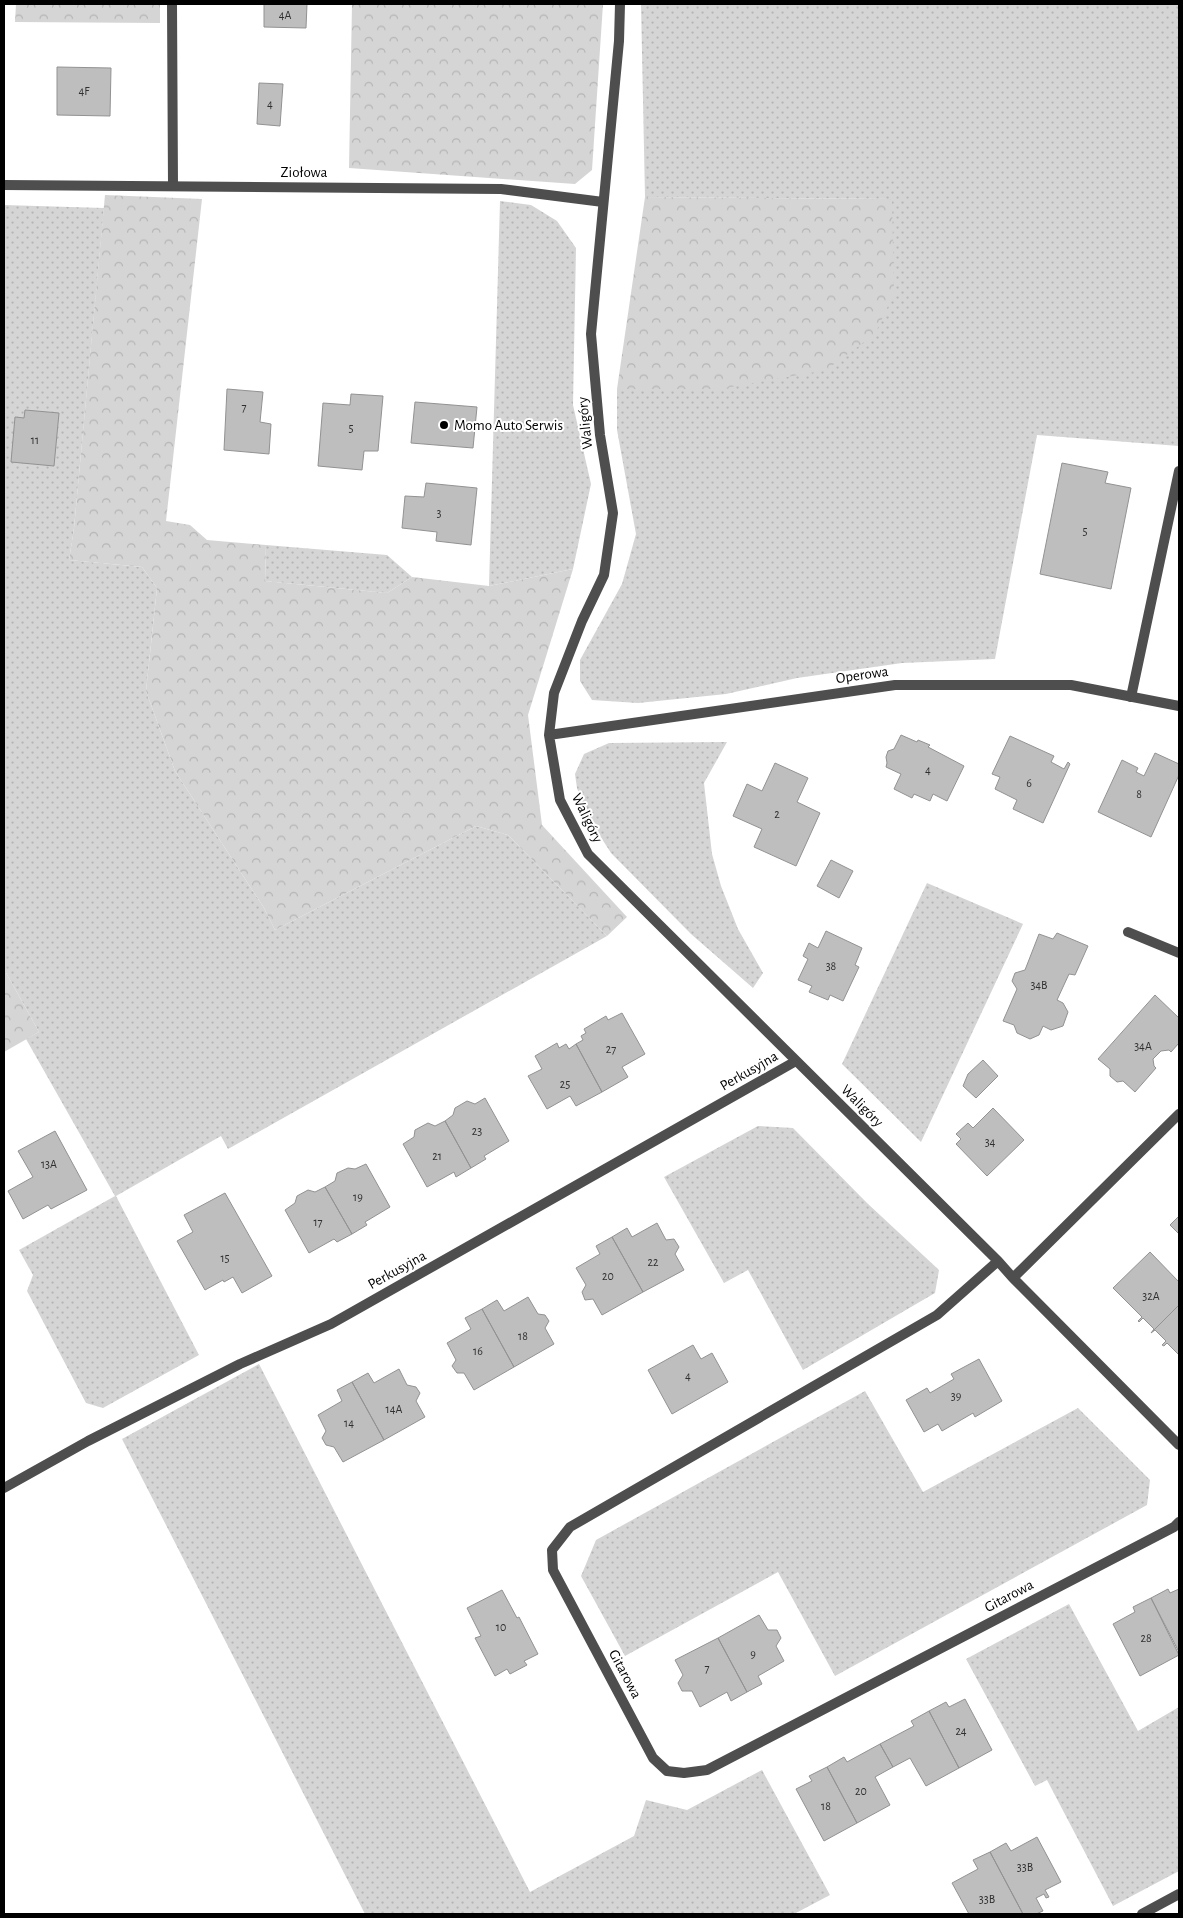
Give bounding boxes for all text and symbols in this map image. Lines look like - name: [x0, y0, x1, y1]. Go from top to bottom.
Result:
- house number: 4A: [279, 9, 291, 21]
- house number: 4F: [79, 85, 90, 97]
- house number: 4: [267, 98, 273, 110]
- street label: Ziołowa: [281, 165, 327, 180]
- street label: Waligóry: [575, 395, 595, 450]
- house number: 7: [241, 401, 247, 413]
- place label: Momo Auto Serwis: [454, 418, 563, 433]
- marker: Momo Auto Serwis: [438, 419, 450, 431]
- house number: 5: [348, 422, 354, 434]
- house number: 11: [31, 434, 39, 446]
- house number: 3: [437, 507, 442, 519]
- house number: 5: [1082, 525, 1088, 537]
- street label: Operowa: [835, 664, 889, 686]
- house number: 4: [925, 764, 931, 776]
- house number: 6: [1026, 777, 1032, 789]
- house number: 8: [1136, 788, 1142, 800]
- street label: Waligóry: [569, 791, 606, 846]
- house number: 2: [774, 808, 780, 820]
- house number: 38: [826, 960, 837, 972]
- house number: 34B: [1030, 979, 1048, 991]
- house number: 34A: [1134, 1040, 1152, 1052]
- house number: 27: [606, 1043, 616, 1055]
- street label: Perkusyjna: [718, 1048, 781, 1094]
- house number: 25: [560, 1078, 570, 1090]
- street label: Waligóry: [838, 1082, 886, 1130]
- house number: 23: [472, 1125, 482, 1137]
- house number: 34: [985, 1136, 996, 1148]
- house number: 21: [432, 1150, 442, 1162]
- house number: 13A: [41, 1158, 57, 1170]
- house number: 19: [353, 1191, 363, 1203]
- house number: 17: [313, 1216, 323, 1228]
- street label: Perkusyjna: [365, 1248, 429, 1292]
- house number: 15: [220, 1252, 230, 1264]
- house number: 22: [648, 1256, 659, 1268]
- house number: 20: [602, 1270, 614, 1282]
- house number: 32A: [1142, 1290, 1160, 1302]
- house number: 18: [518, 1330, 528, 1342]
- house number: 16: [473, 1345, 483, 1357]
- house number: 4: [685, 1370, 691, 1382]
- house number: 39: [951, 1390, 962, 1402]
- house number: 14A: [386, 1403, 402, 1415]
- house number: 14: [344, 1417, 354, 1429]
- street label: Gitarowa: [982, 1577, 1036, 1615]
- house number: 10: [496, 1621, 506, 1633]
- house number: 28: [1140, 1632, 1152, 1644]
- street label: Gitarowa: [606, 1647, 644, 1701]
- house number: 9: [750, 1648, 756, 1660]
- house number: 7: [704, 1662, 710, 1674]
- house number: 24: [955, 1725, 967, 1737]
- house number: 20: [855, 1785, 867, 1797]
- house number: 18: [821, 1800, 831, 1812]
- house number: 33B: [1017, 1861, 1033, 1873]
- house number: 33B: [979, 1893, 995, 1905]

